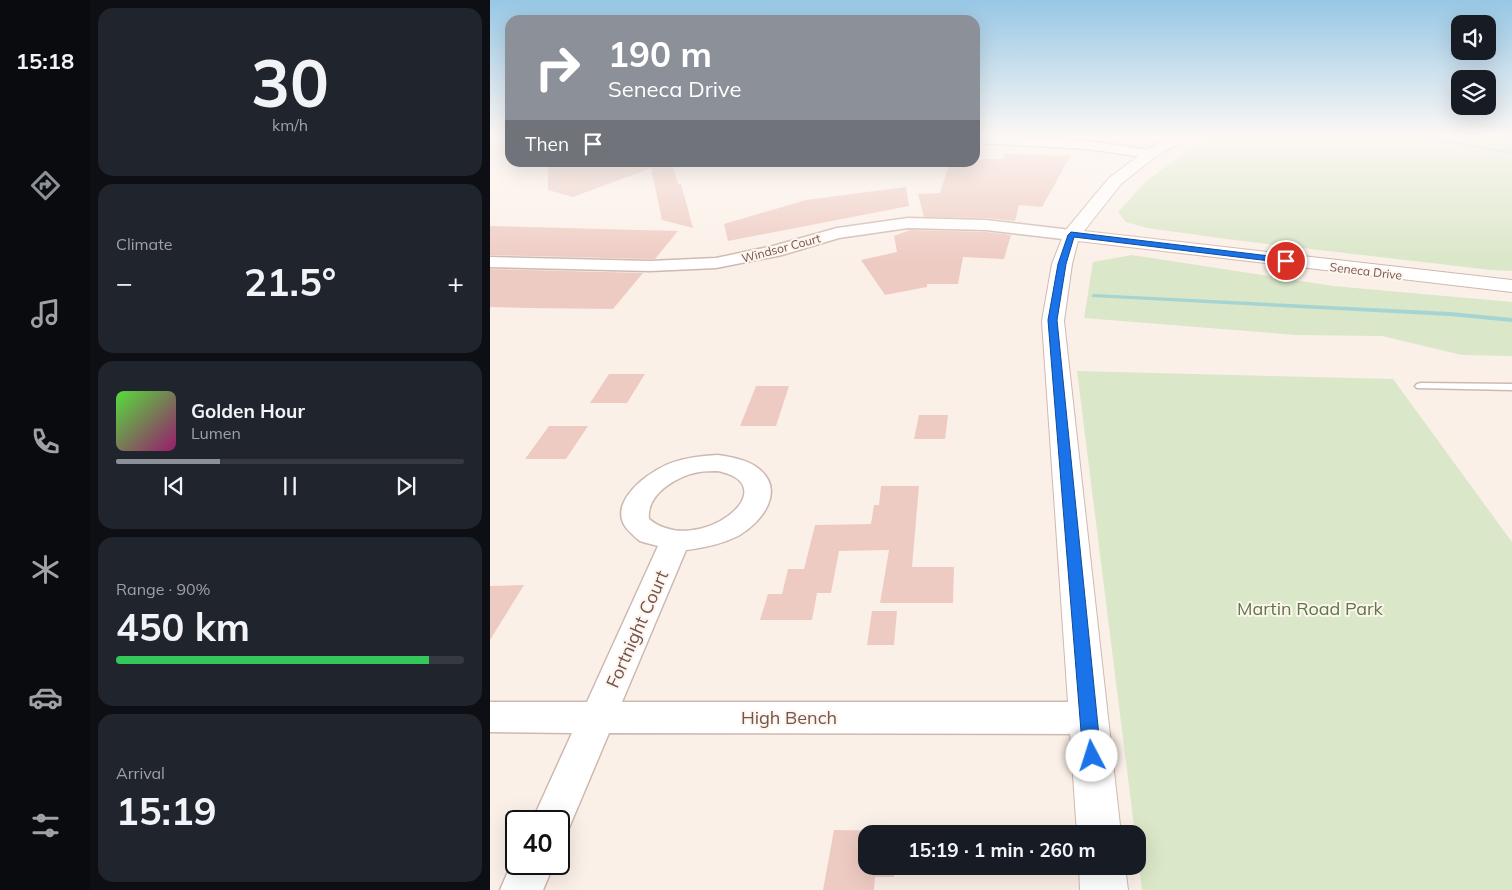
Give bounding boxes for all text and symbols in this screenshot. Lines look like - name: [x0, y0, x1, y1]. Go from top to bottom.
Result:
- map controls: [1451, 15, 1496, 115]
- button: sound: [1451, 15, 1496, 60]
- text: 190 m: [608, 32, 712, 76]
- icon: right: [525, 35, 590, 100]
- text: 30: [251, 42, 329, 123]
- text: 15:18: [16, 47, 74, 75]
- button: layers: [1451, 70, 1496, 115]
- text: Seneca Drive: [608, 75, 741, 103]
- text: km/h: [272, 115, 308, 135]
- icon: arrive: [579, 130, 607, 158]
- text: Then: [525, 132, 569, 156]
- icon: directions: [28, 168, 63, 203]
- street label: Windsor Court: [740, 230, 822, 266]
- text: Climate: [116, 234, 172, 254]
- pin: [1265, 240, 1307, 282]
- icon: arrive: [1272, 247, 1300, 275]
- text: 21.5°: [244, 258, 336, 306]
- street label: Seneca Drive: [1329, 259, 1403, 283]
- text: −: [116, 265, 133, 300]
- text: +: [447, 265, 464, 300]
- icon: music: [28, 296, 63, 331]
- text: Golden Hour: [191, 399, 305, 423]
- text: Lumen: [191, 423, 241, 443]
- icon: phone: [28, 424, 63, 459]
- icon: previous: [160, 472, 188, 500]
- icon: pause: [276, 472, 304, 500]
- icon: next: [392, 472, 420, 500]
- icon: climate: [28, 552, 63, 587]
- street label: Fortnight Court: [601, 567, 673, 691]
- text: Range · 90%: [116, 579, 211, 599]
- park label: Martin Road Park: [1237, 597, 1384, 620]
- text: 450 km: [116, 603, 250, 651]
- icon: car: [28, 680, 63, 715]
- street label: High Bench: [741, 706, 837, 729]
- position arrow: [1065, 729, 1117, 781]
- text: Arrival: [116, 763, 165, 783]
- text: 15:19: [116, 787, 217, 835]
- icon: filters: [28, 808, 63, 843]
- speed limit sign: 40: [505, 810, 570, 875]
- text: 15:19 · 1 min · 260 m: [908, 838, 1096, 862]

